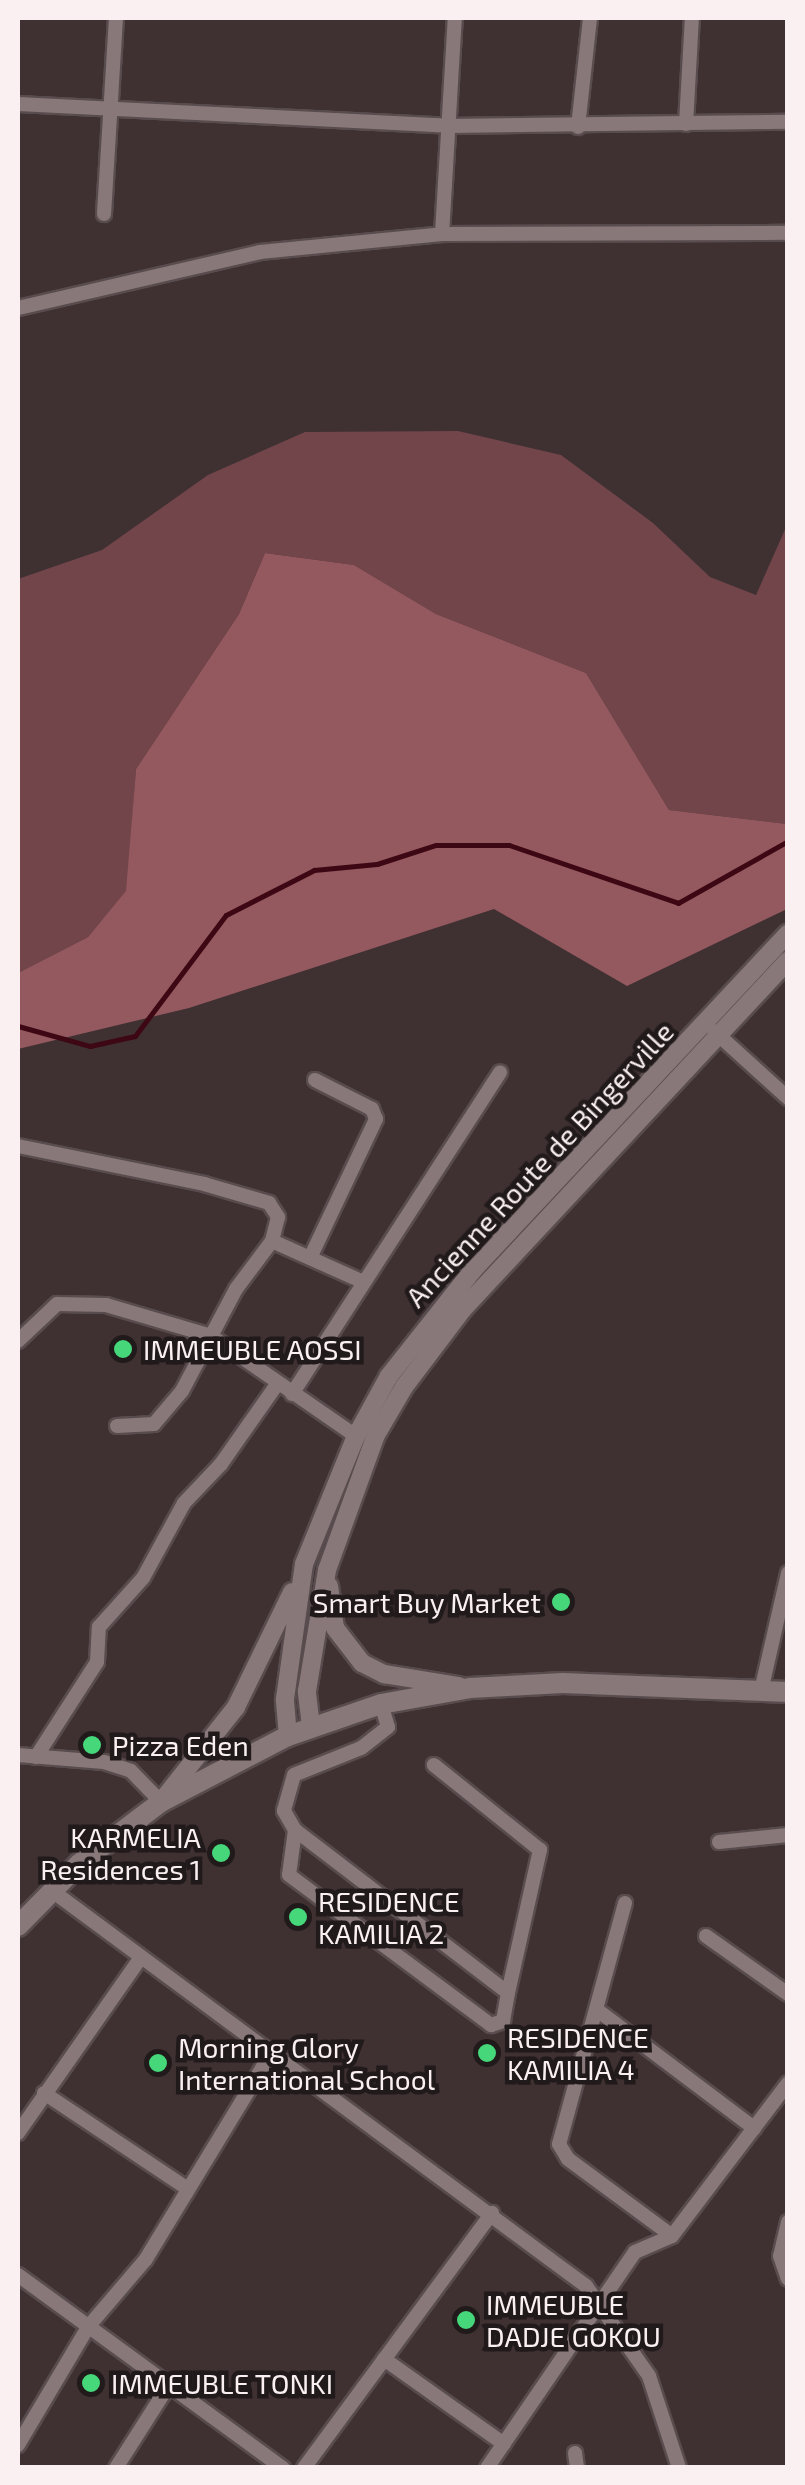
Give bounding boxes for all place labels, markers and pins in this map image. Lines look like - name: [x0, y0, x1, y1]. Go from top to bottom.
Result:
- place label: IMMEUBLE AOSSI: [143, 1332, 362, 1366]
- marker: IMMEUBLE AOSSI: [112, 1338, 134, 1360]
- place label: Smart Buy Market: [312, 1585, 541, 1619]
- marker: Smart Buy Market: [550, 1591, 572, 1613]
- place label: Pizza Eden: [112, 1728, 249, 1762]
- marker: Pizza Eden: [81, 1734, 103, 1756]
- place label: KARMELIA Residences 1: [40, 1820, 201, 1886]
- marker: KARMELIA Residences 1: [210, 1842, 232, 1864]
- place label: RESIDENCE KAMILIA 2: [318, 1884, 460, 1950]
- marker: RESIDENCE KAMILIA 2: [287, 1906, 309, 1928]
- place label: RESIDENCE KAMILIA 4: [507, 2020, 649, 2086]
- place label: Morning Glory International School: [178, 2030, 436, 2096]
- marker: RESIDENCE KAMILIA 4: [476, 2042, 498, 2064]
- marker: Morning Glory International School: [147, 2052, 169, 2074]
- place label: IMMEUBLE DADJE GOKOU: [486, 2287, 661, 2353]
- marker: IMMEUBLE DADJE GOKOU: [455, 2309, 477, 2331]
- place label: IMMEUBLE TONKI: [111, 2366, 334, 2400]
- marker: IMMEUBLE TONKI: [80, 2372, 102, 2394]

